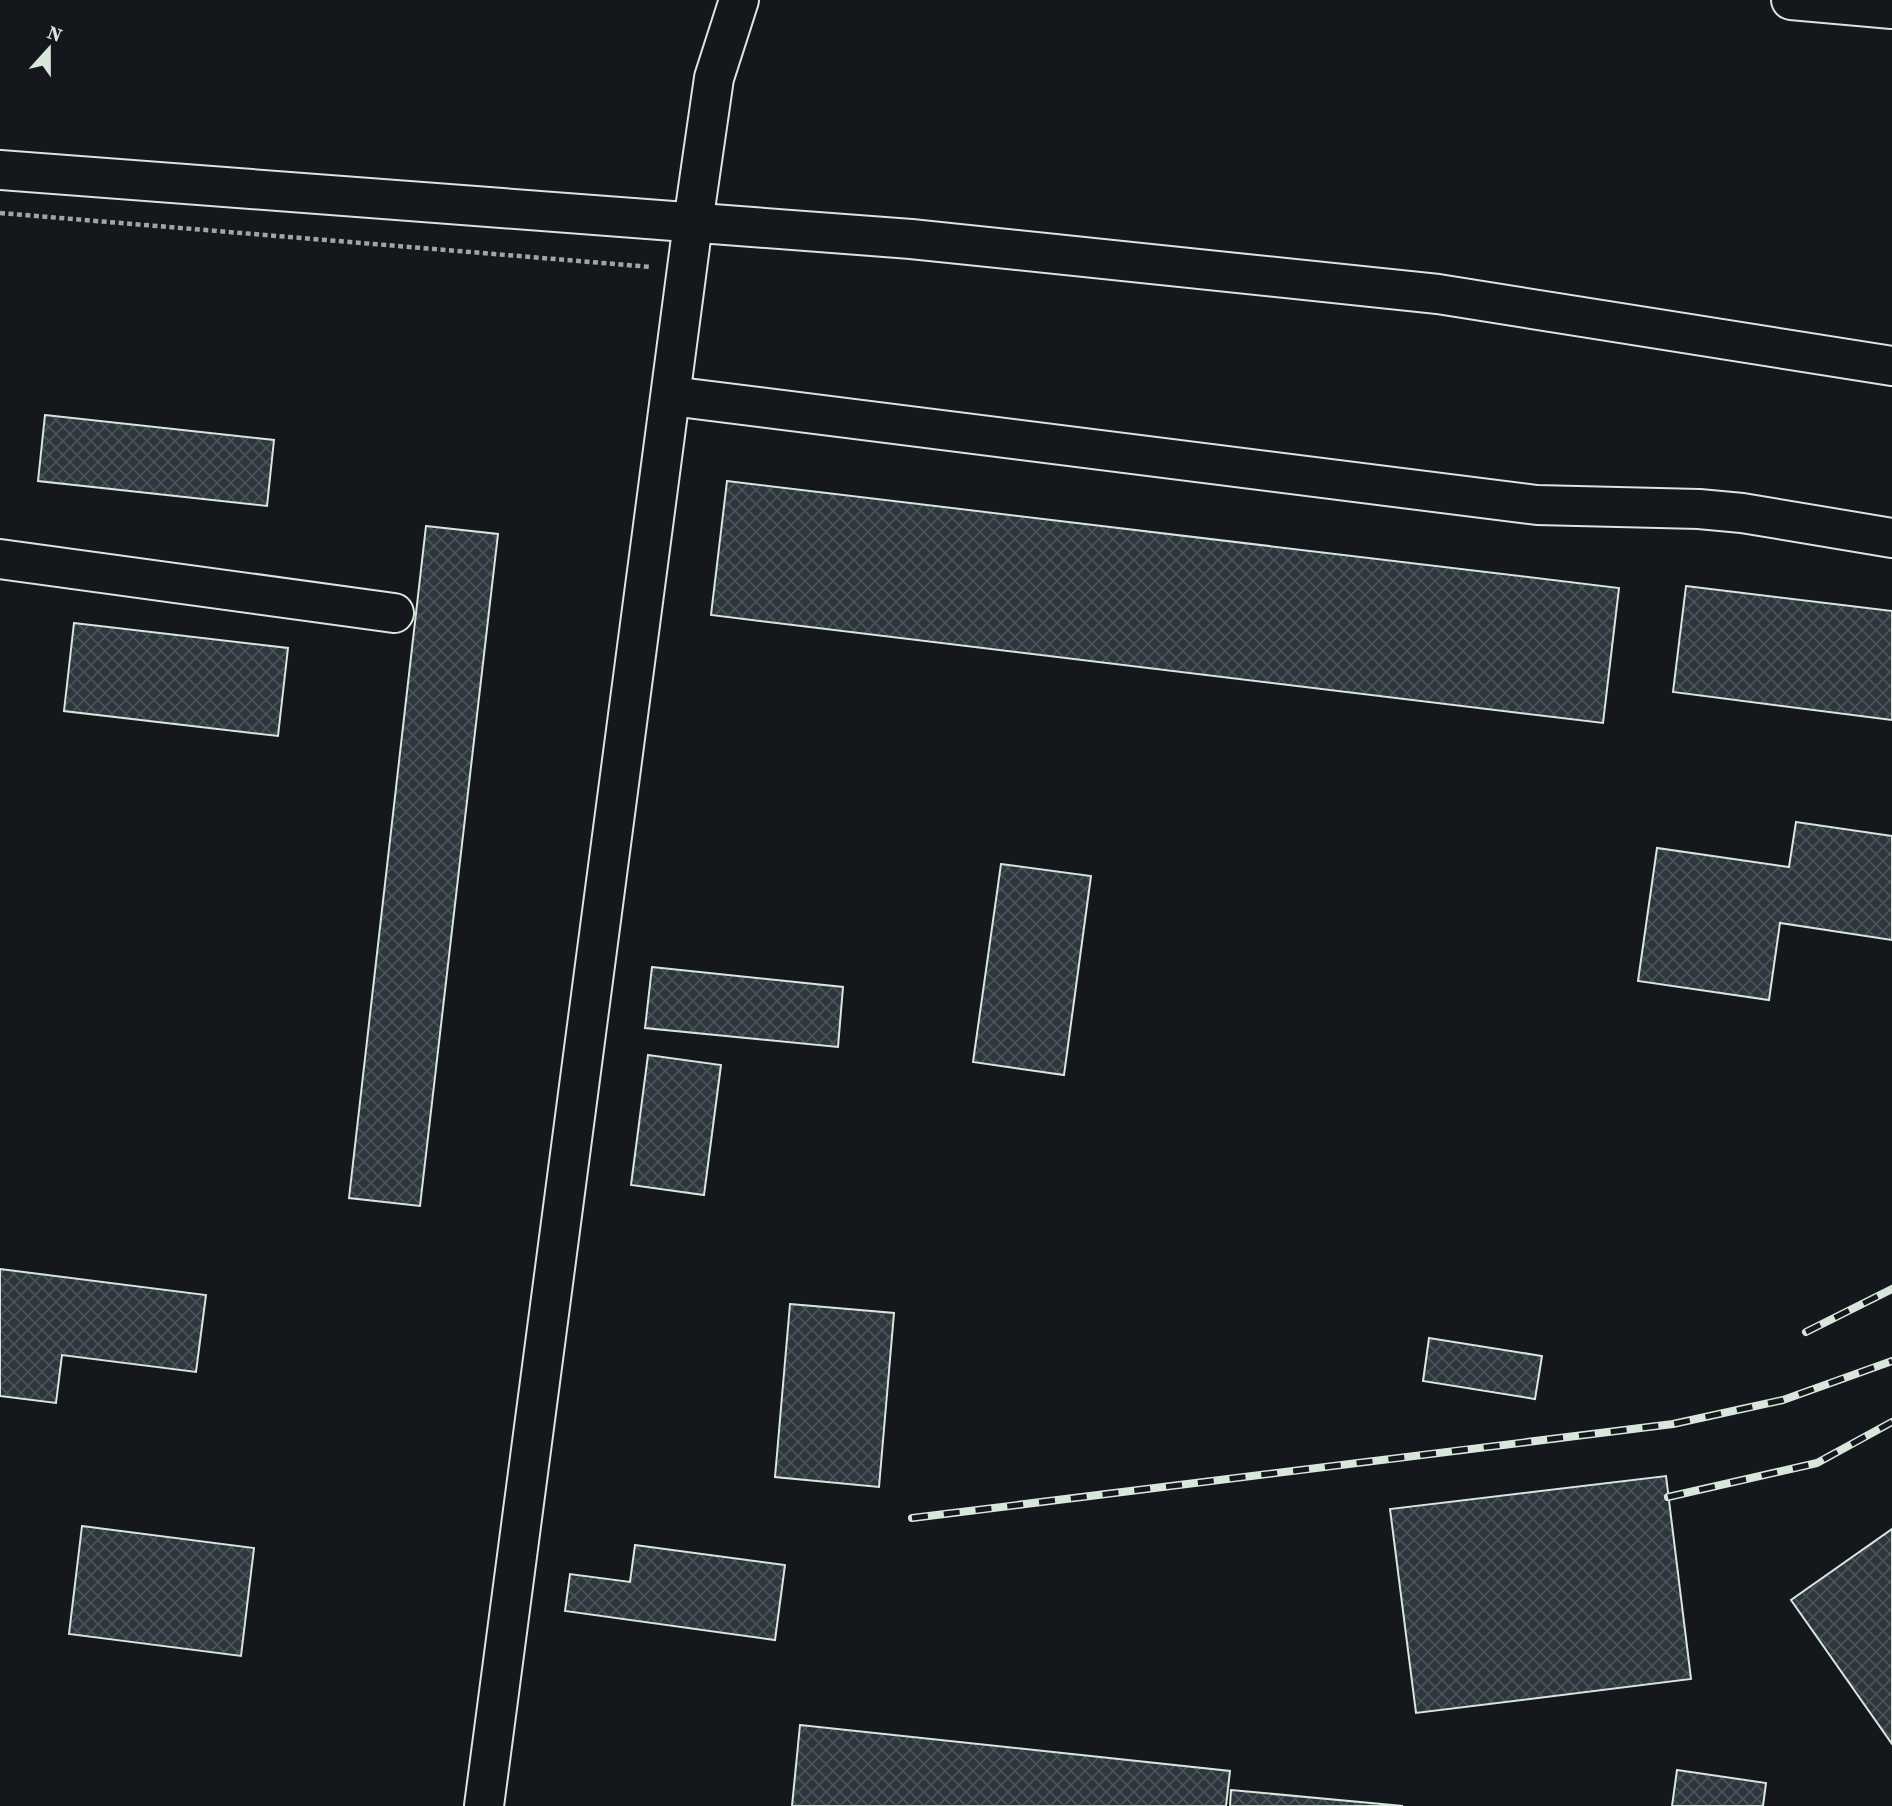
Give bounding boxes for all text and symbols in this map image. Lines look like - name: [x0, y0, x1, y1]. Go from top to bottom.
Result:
- north arrow: [14, 14, 84, 84]
- text: N: [44, 19, 66, 48]

